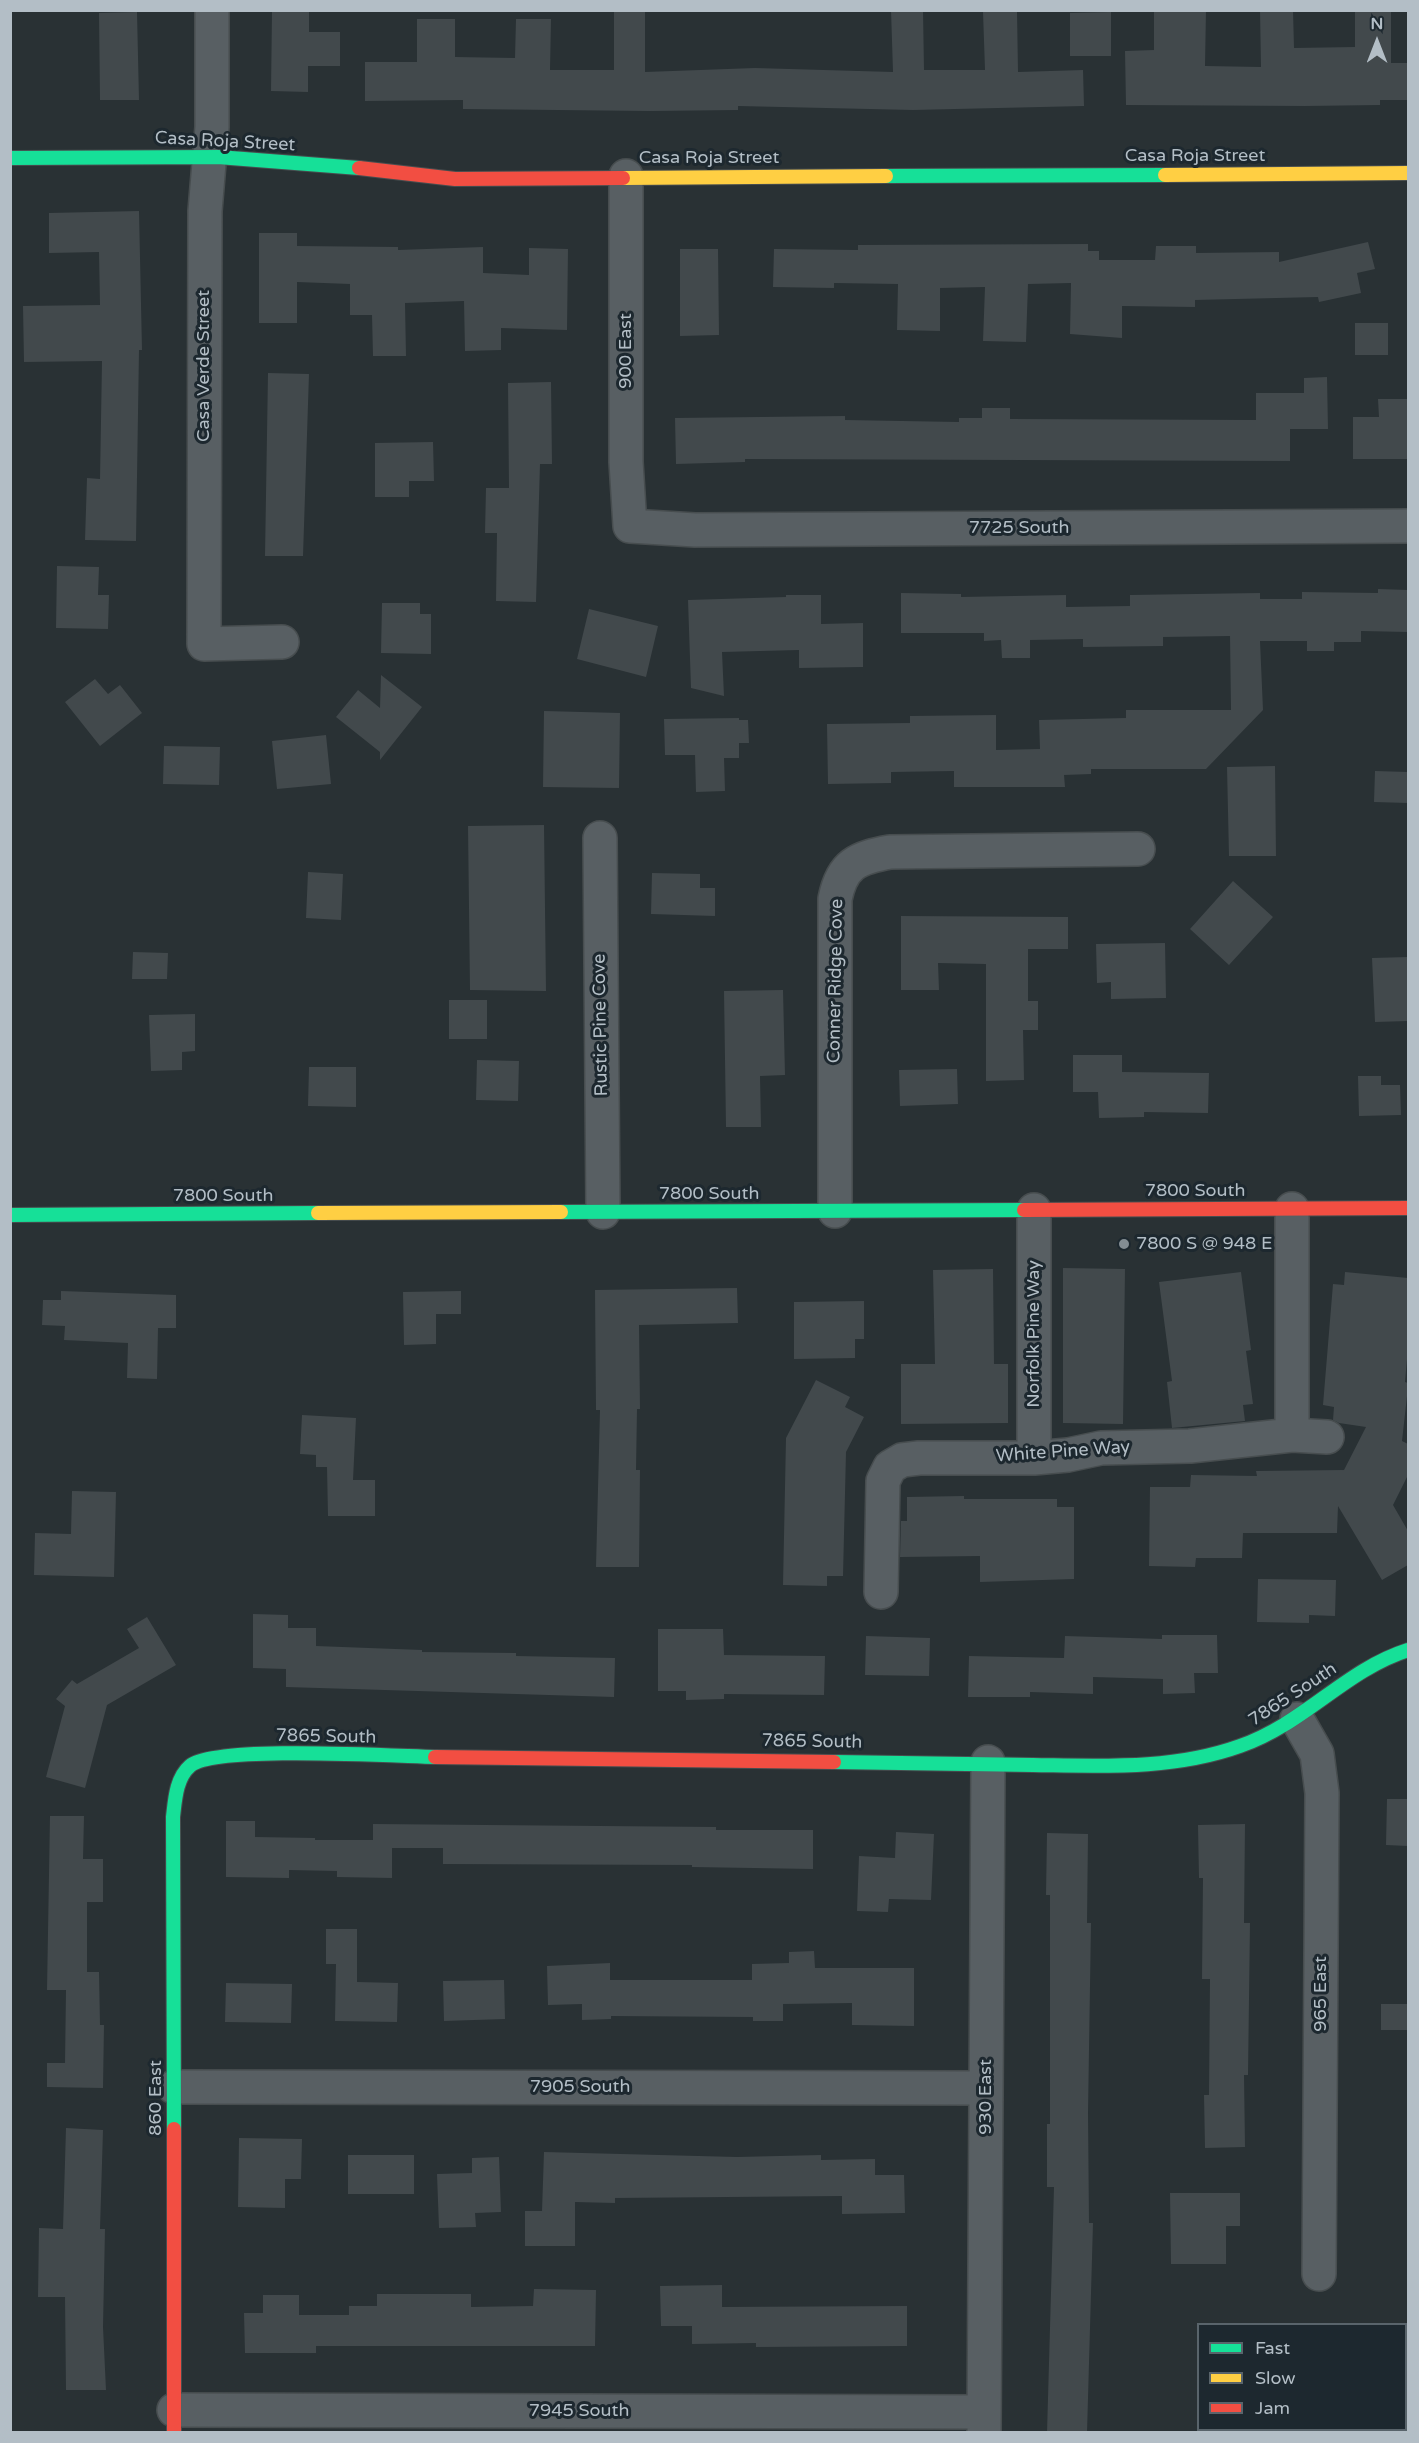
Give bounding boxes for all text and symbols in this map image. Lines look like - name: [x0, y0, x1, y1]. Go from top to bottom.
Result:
- north arrow: [1347, 12, 1407, 72]
- text: N: [1371, 14, 1383, 34]
- street label: Casa Roja Street: [154, 128, 296, 156]
- street label: Casa Roja Street: [1125, 145, 1265, 167]
- street label: Casa Roja Street: [639, 147, 779, 169]
- street label: Casa Verde Street: [193, 290, 215, 442]
- street label: 900 East: [615, 313, 637, 389]
- street label: 7725 South: [969, 517, 1069, 539]
- street label: Conner Ridge Cove: [824, 899, 848, 1063]
- street label: Rustic Pine Cove: [589, 953, 613, 1097]
- street label: 7800 South: [1145, 1180, 1245, 1202]
- street label: 7800 South: [659, 1183, 759, 1205]
- street label: 7800 South: [173, 1185, 273, 1207]
- place label: 7800 S @ 948 E: [1136, 1233, 1273, 1255]
- marker: 7800 S @ 948 E: [1117, 1237, 1131, 1251]
- street label: Norfolk Pine Way: [1023, 1260, 1045, 1408]
- street label: White Pine Way: [995, 1437, 1131, 1467]
- street label: 7865 South: [1245, 1659, 1341, 1731]
- street label: 7865 South: [275, 1725, 377, 1749]
- street label: 7865 South: [761, 1730, 863, 1754]
- street label: 965 East: [1310, 1956, 1332, 2032]
- street label: 930 East: [975, 2059, 997, 2135]
- street label: 860 East: [145, 2060, 167, 2136]
- street label: 7905 South: [530, 2076, 630, 2098]
- legend: [1197, 2323, 1407, 2431]
- text: Fast: [1255, 2337, 1290, 2359]
- text: Slow: [1255, 2367, 1296, 2389]
- text: Jam: [1255, 2397, 1290, 2419]
- street label: 7945 South: [529, 2400, 629, 2422]

